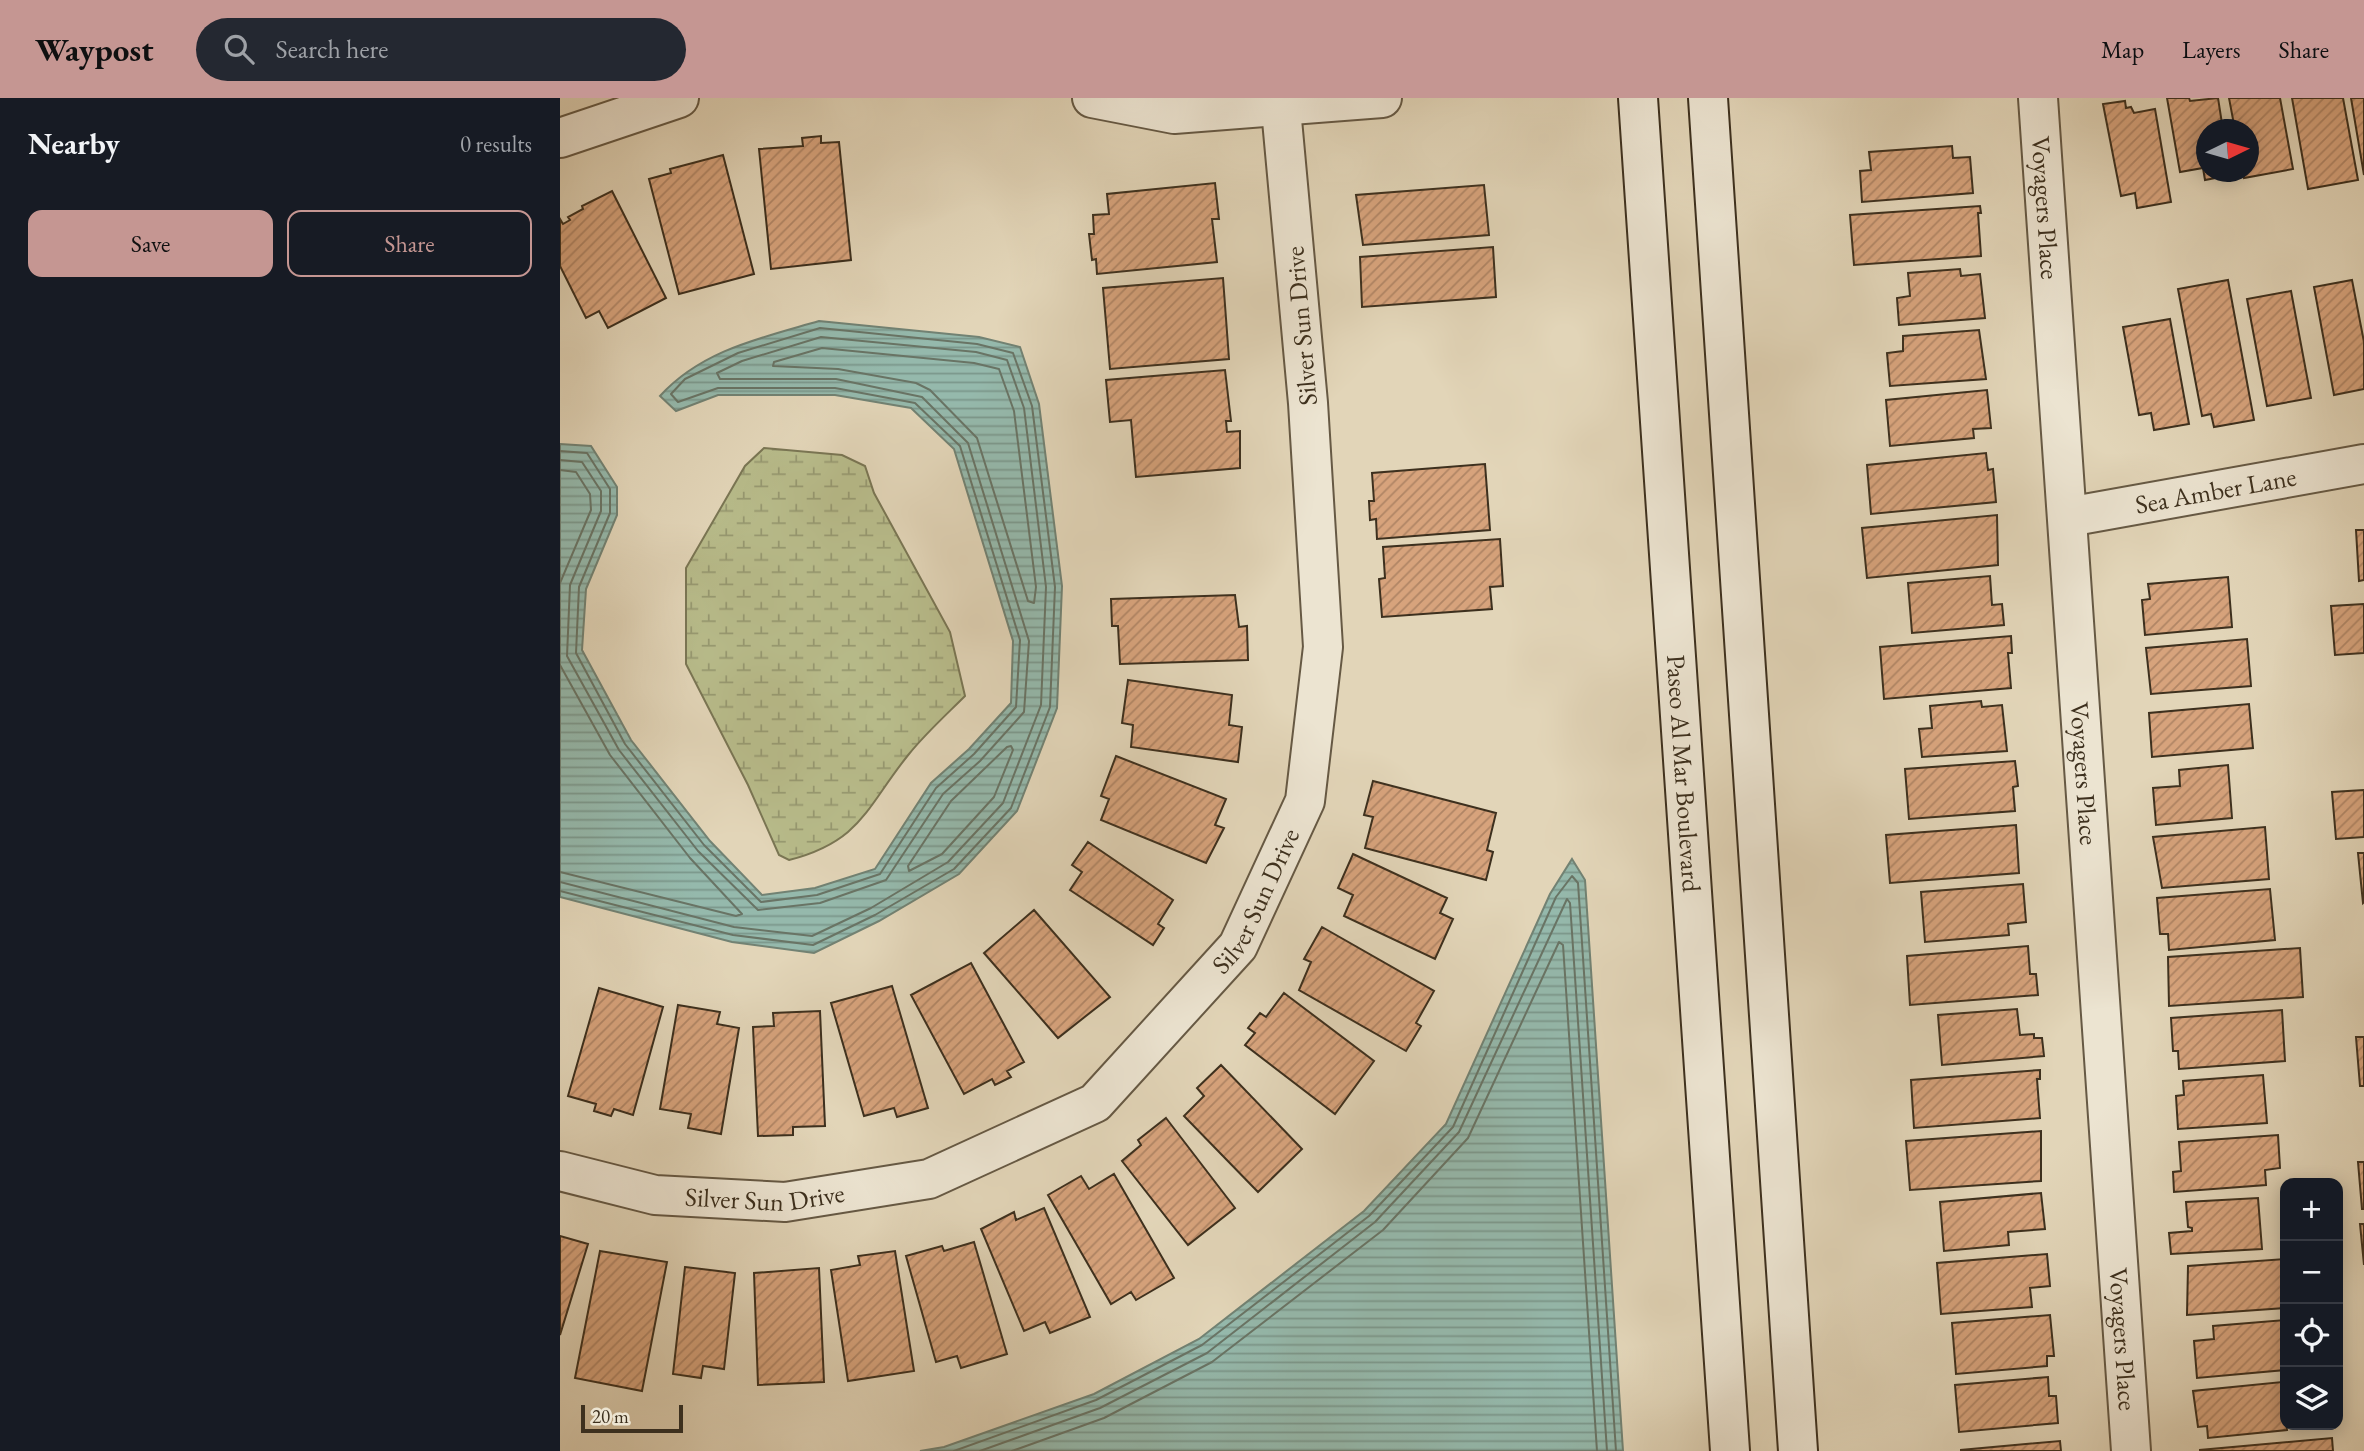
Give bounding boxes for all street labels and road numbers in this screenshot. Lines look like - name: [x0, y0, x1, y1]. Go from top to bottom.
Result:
- street label: Voyagers Place: [2024, 135, 2067, 280]
- street label: Silver Sun Drive: [1277, 245, 1325, 407]
- street label: Sea Amber Lane: [2132, 459, 2299, 522]
- street label: Paseo Al Mar Boulevard: [1659, 654, 1709, 894]
- street label: Voyagers Place: [2063, 701, 2106, 846]
- street label: Silver Sun Drive: [1204, 823, 1307, 981]
- street label: Silver Sun Drive: [684, 1176, 847, 1219]
- street label: Voyagers Place: [2101, 1266, 2145, 1412]

